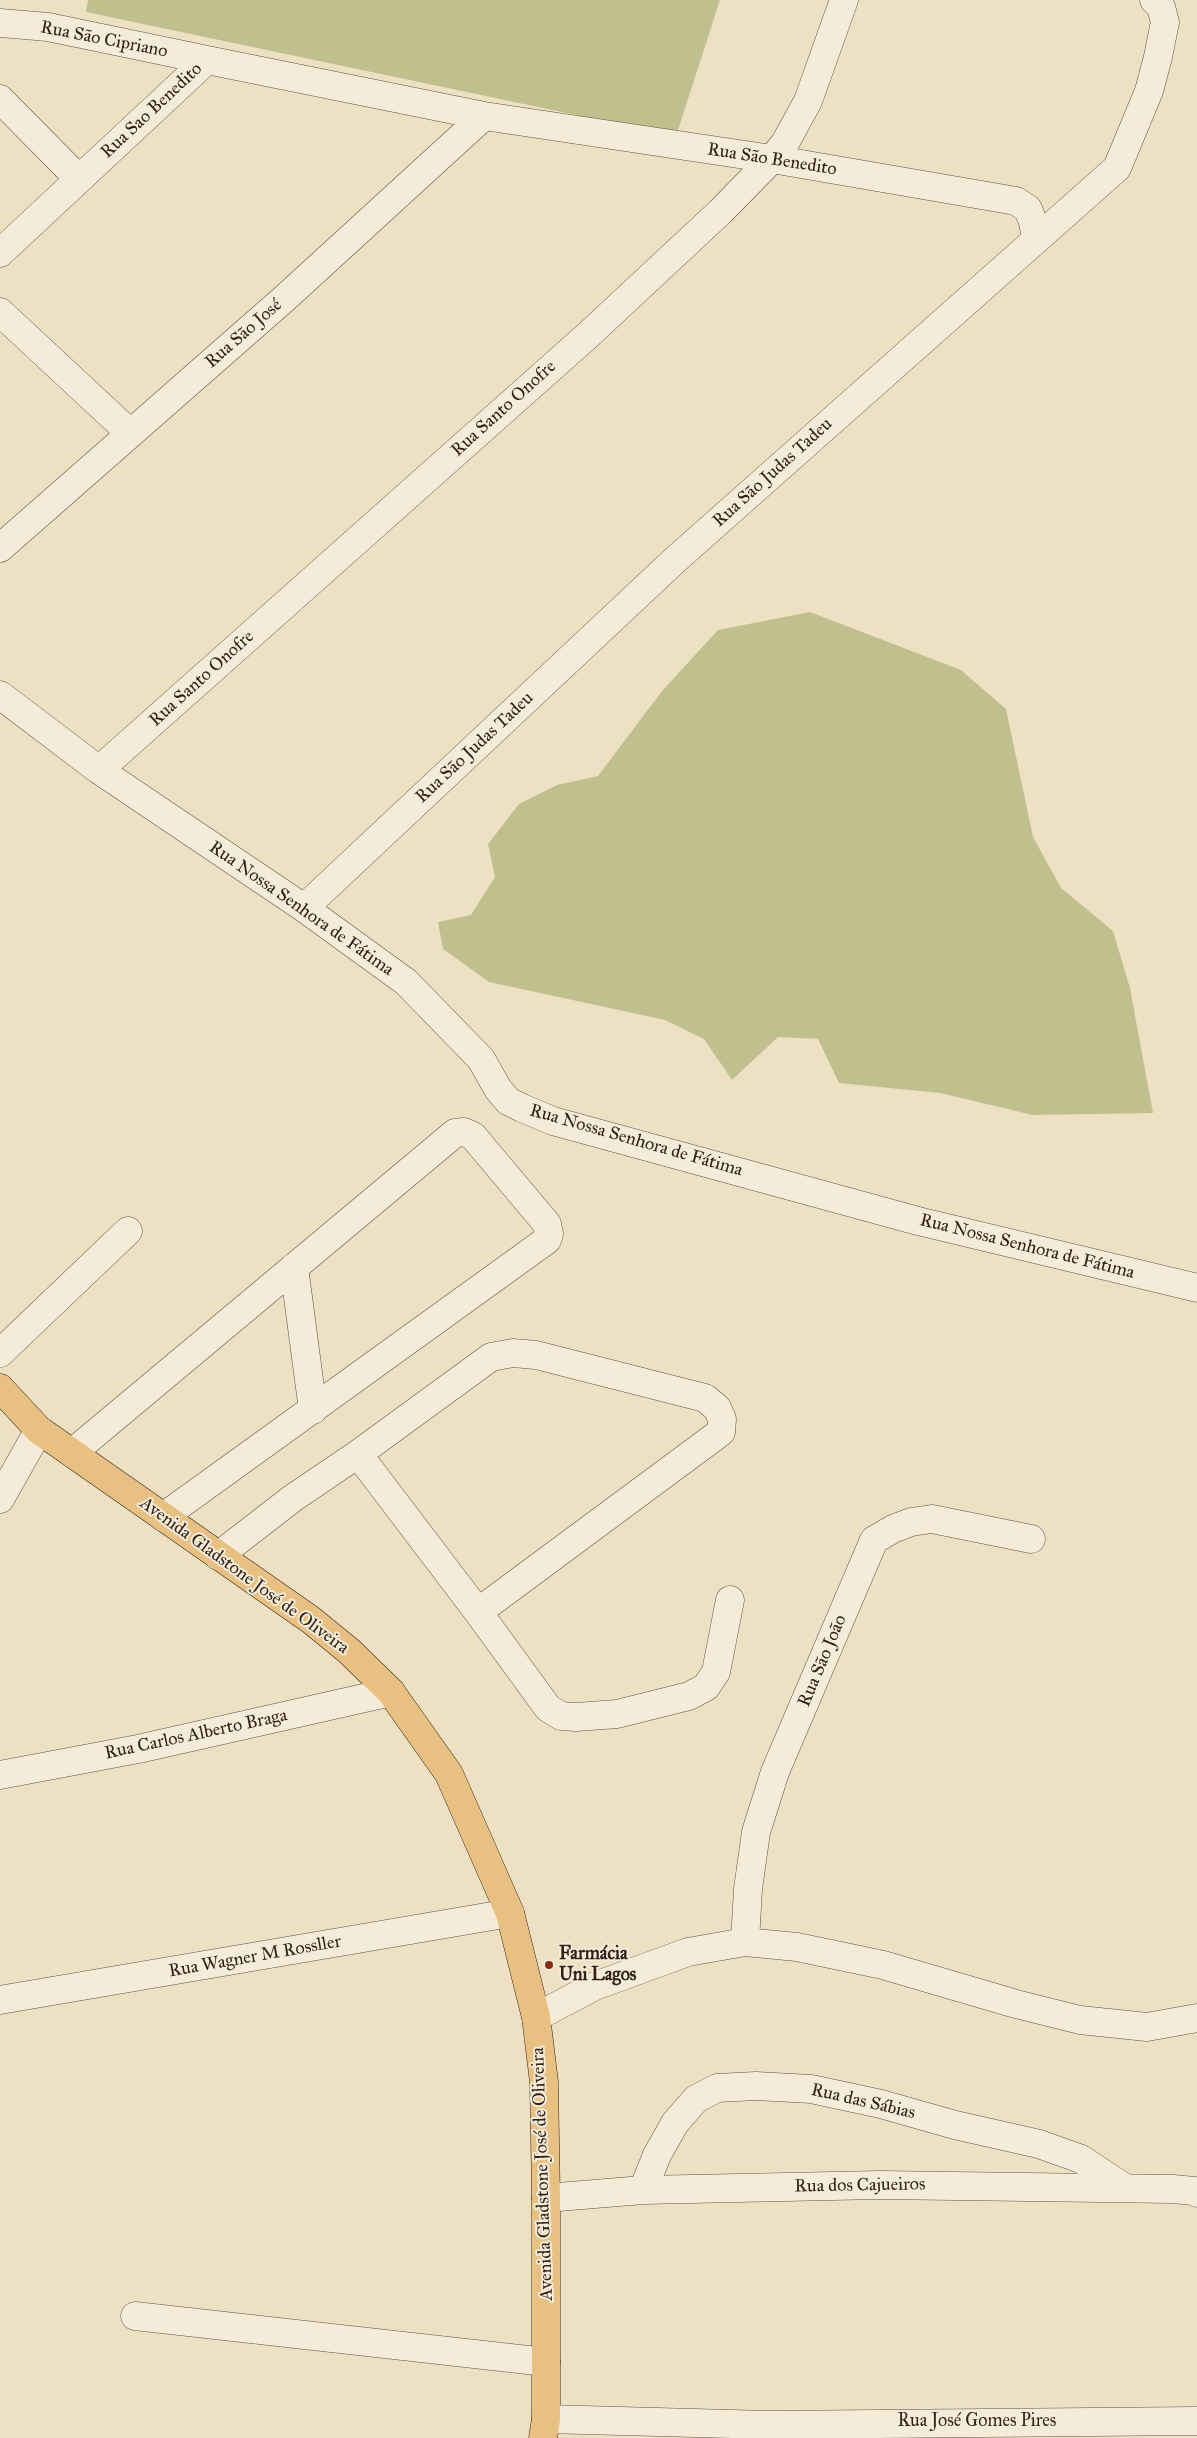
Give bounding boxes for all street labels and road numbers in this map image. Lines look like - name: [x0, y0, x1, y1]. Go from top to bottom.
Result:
- street label: Rua São Cipriano: [39, 17, 169, 63]
- street label: Rua Sao Benedito: [97, 59, 207, 163]
- street label: Rua São Benedito: [706, 139, 838, 181]
- street label: Rua São José: [201, 295, 287, 373]
- street label: Rua Santo Onofre: [447, 356, 561, 462]
- street label: Rua São Judas Tadeu: [709, 414, 837, 532]
- street label: Rua Santo Onofre: [145, 626, 259, 732]
- street label: Rua São Judas Tadeu: [412, 688, 538, 808]
- street label: Rua Nossa Senhora de Fátima: [204, 837, 398, 981]
- street label: Rua Nossa Senhora de Fátima: [527, 1100, 745, 1182]
- street label: Rua Nossa Senhora de Fátima: [917, 1210, 1137, 1284]
- street label: Avenida Gladstone José de Oliveira: [135, 1493, 353, 1659]
- street label: Rua São João: [794, 1612, 852, 1710]
- street label: Rua Carlos Alberto Braga: [103, 1705, 289, 1765]
- street label: Rua Wagner M Rossller: [167, 1931, 343, 1983]
- street label: Avenida Gladstone José de Oliveira: [528, 2047, 558, 2301]
- street label: Rua das Sábias: [809, 2080, 917, 2124]
- street label: Rua dos Cajueiros: [794, 2174, 926, 2198]
- street label: Rua José Gomes Pires: [898, 2411, 1056, 2433]

